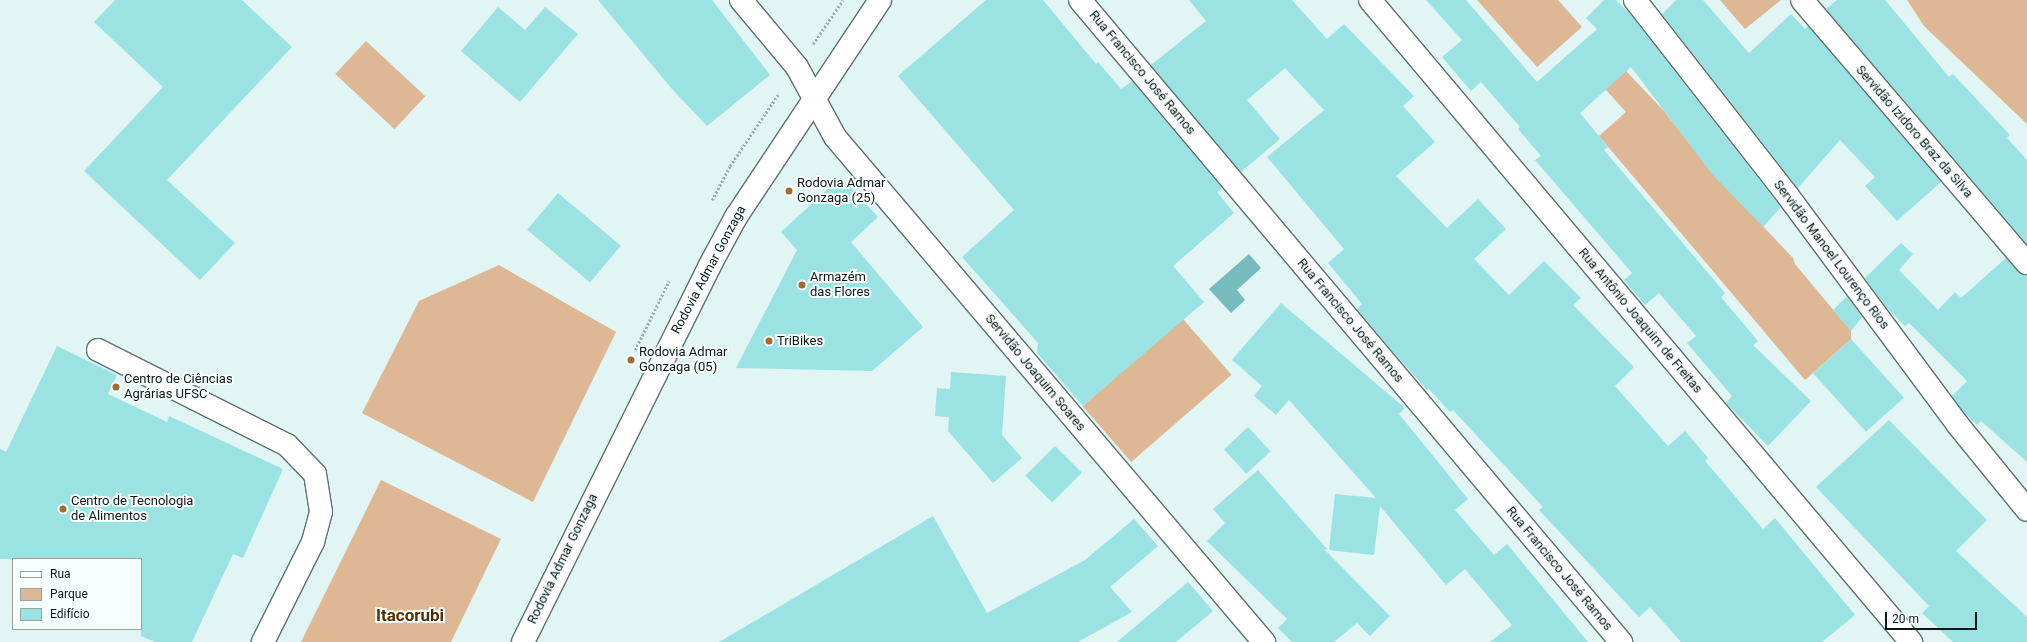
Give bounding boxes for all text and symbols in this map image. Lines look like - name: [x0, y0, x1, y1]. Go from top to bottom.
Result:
- street label: Rua Francisco José Ramos: [1086, 8, 1198, 138]
- street label: Servidão Izidoro Braz da Silva: [1852, 63, 1976, 201]
- place label: Rodovia Admar Gonzaga (25): [797, 176, 886, 207]
- street label: Servidão Manoel Lourenço Rios: [1770, 177, 1892, 333]
- marker: Rodovia Admar Gonzaga (25): [784, 186, 794, 196]
- street label: Rodovia Admar Gonzaga: [669, 203, 749, 337]
- street label: Rua Antônio Joaquim de Freitas: [1575, 245, 1705, 397]
- street label: Rua Francisco José Ramos: [1294, 256, 1406, 386]
- place label: Armazém das Flores: [810, 270, 870, 301]
- marker: Armazém das Flores: [797, 280, 807, 290]
- street label: Servidão Joaquim Soares: [982, 311, 1088, 435]
- place label: TriBikes: [777, 333, 823, 349]
- marker: TriBikes: [764, 336, 774, 346]
- place label: Rodovia Admar Gonzaga (05): [639, 345, 728, 376]
- marker: Rodovia Admar Gonzaga (05): [626, 355, 636, 365]
- place label: Centro de Ciências Agrárias UFSC: [124, 372, 233, 403]
- marker: Centro de Ciências Agrárias UFSC: [111, 382, 121, 392]
- street label: Rodovia Admar Gonzaga: [525, 491, 601, 627]
- place label: Centro de Tecnologia de Alimentos: [71, 494, 194, 525]
- marker: Centro de Tecnologia de Alimentos: [58, 504, 68, 514]
- street label: Rua Francisco José Ramos: [1503, 504, 1615, 634]
- legend: [12, 558, 142, 630]
- text: Rua: [50, 567, 71, 581]
- text: Parque: [50, 587, 88, 601]
- scale bar: [1887, 604, 1979, 630]
- district label: Itacorubi: [376, 606, 444, 626]
- text: Edifício: [50, 607, 90, 621]
- text: 20 m: [1892, 612, 1919, 626]

